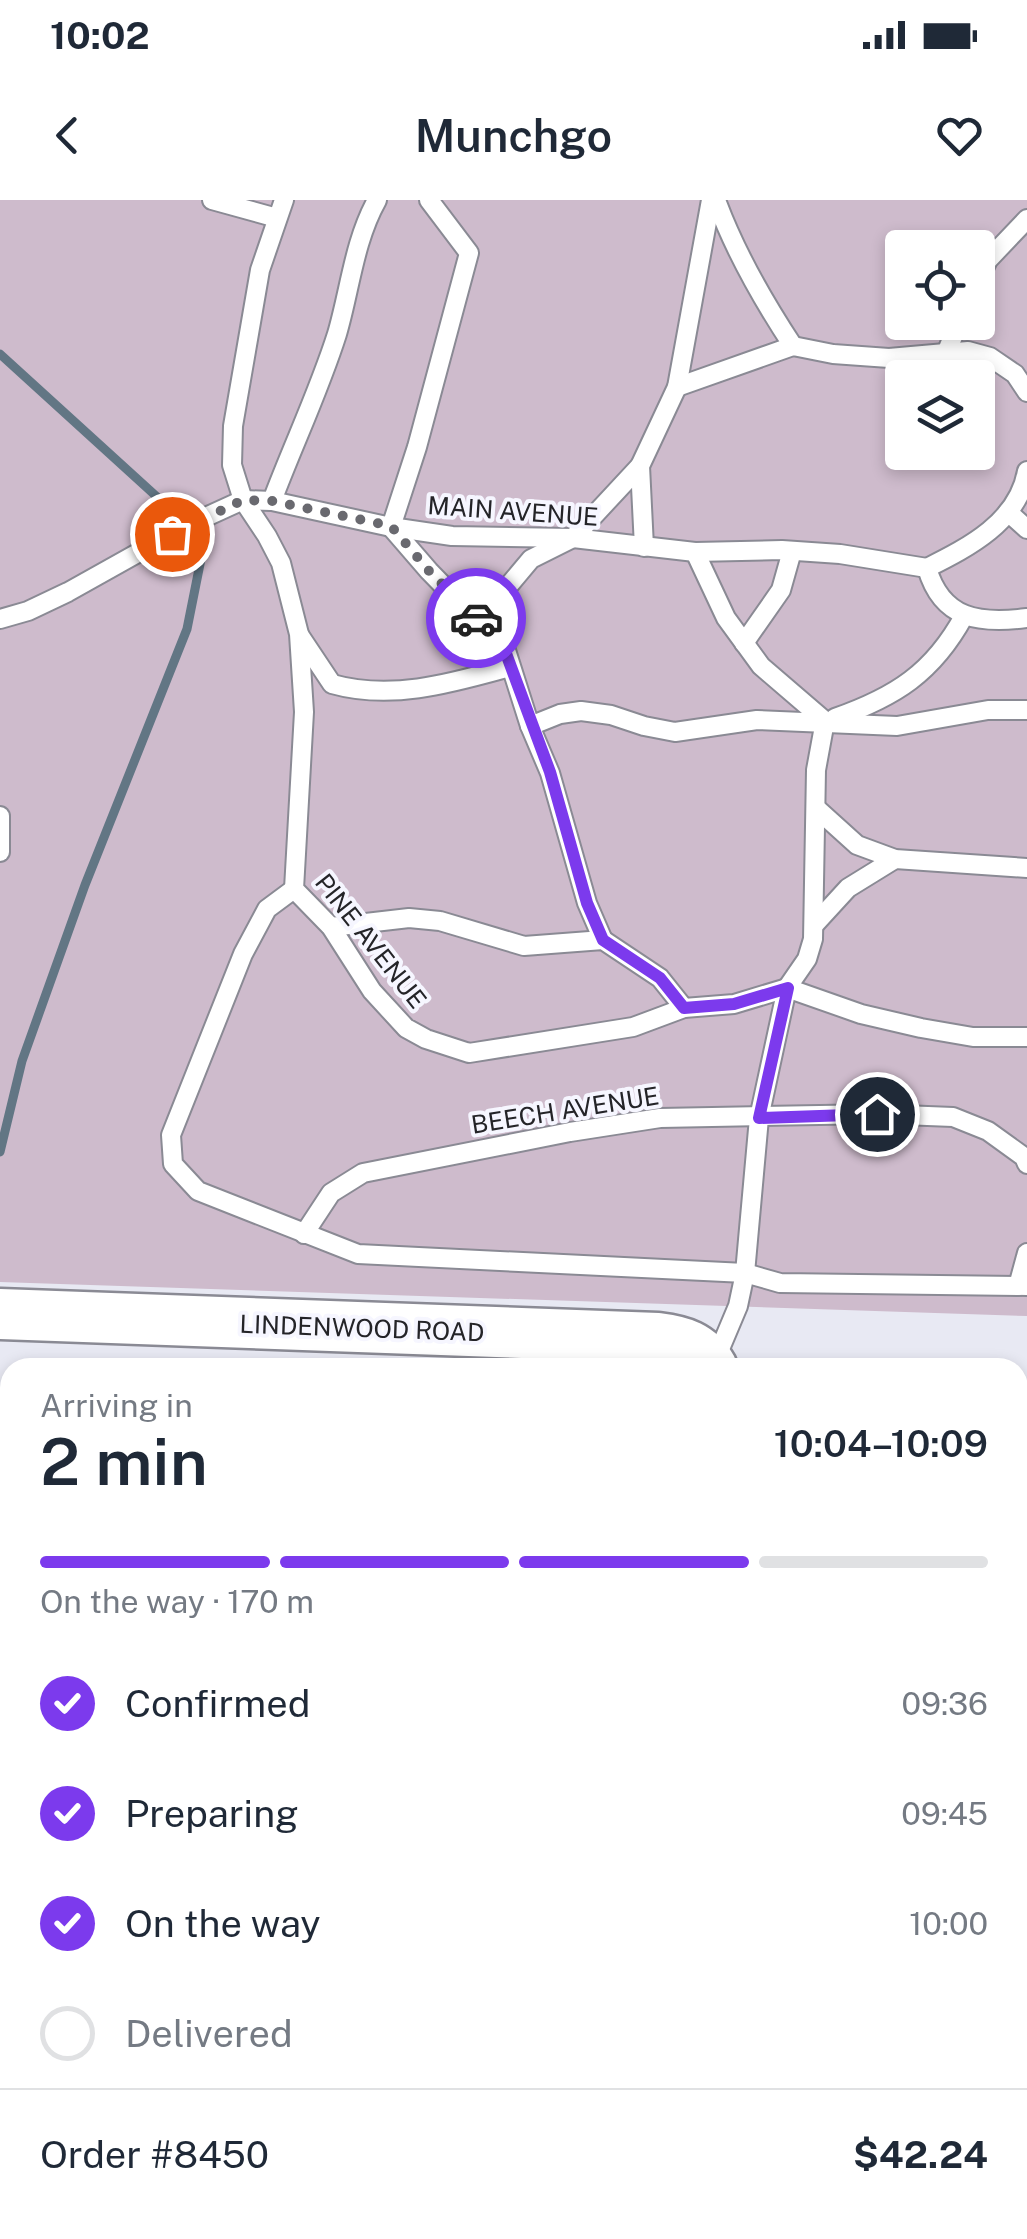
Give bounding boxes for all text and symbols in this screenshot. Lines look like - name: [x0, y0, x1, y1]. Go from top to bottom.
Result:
- text: 10:02: [50, 13, 150, 58]
- icon: back: [40, 108, 95, 163]
- icon: heart: [932, 108, 987, 163]
- text: Munchgo: [415, 109, 612, 162]
- map controls: [885, 230, 995, 470]
- button: locate: [885, 230, 995, 340]
- button: layers: [885, 360, 995, 470]
- street label: MAIN AVENUE: [427, 490, 599, 532]
- pin: [130, 492, 215, 577]
- icon: bag: [145, 507, 200, 562]
- courier: [426, 568, 526, 668]
- icon: car: [449, 591, 504, 646]
- street label: PINE AVENUE: [309, 868, 433, 1014]
- pin: [835, 1072, 920, 1157]
- street label: BEECH AVENUE: [469, 1080, 661, 1140]
- icon: home: [850, 1087, 905, 1142]
- street label: LINDENWOOD ROAD: [239, 1309, 485, 1347]
- text: Arriving in: [40, 1387, 193, 1424]
- text: 10:04–10:09: [774, 1421, 988, 1466]
- text: 2 min: [40, 1423, 208, 1500]
- text: On the way · 170 m: [40, 1583, 314, 1620]
- icon: check: [40, 1676, 95, 1731]
- text: Confirmed: [125, 1681, 310, 1726]
- text: 09:36: [902, 1685, 988, 1722]
- icon: check: [40, 1786, 95, 1841]
- text: Preparing: [125, 1791, 299, 1836]
- text: 09:45: [901, 1795, 988, 1832]
- icon: check: [40, 1896, 95, 1951]
- text: On the way: [125, 1901, 321, 1946]
- text: 10:00: [909, 1905, 988, 1942]
- text: Delivered: [125, 2011, 293, 2056]
- text: Order #8450: [40, 2132, 269, 2177]
- text: $42.24: [853, 2132, 988, 2177]

